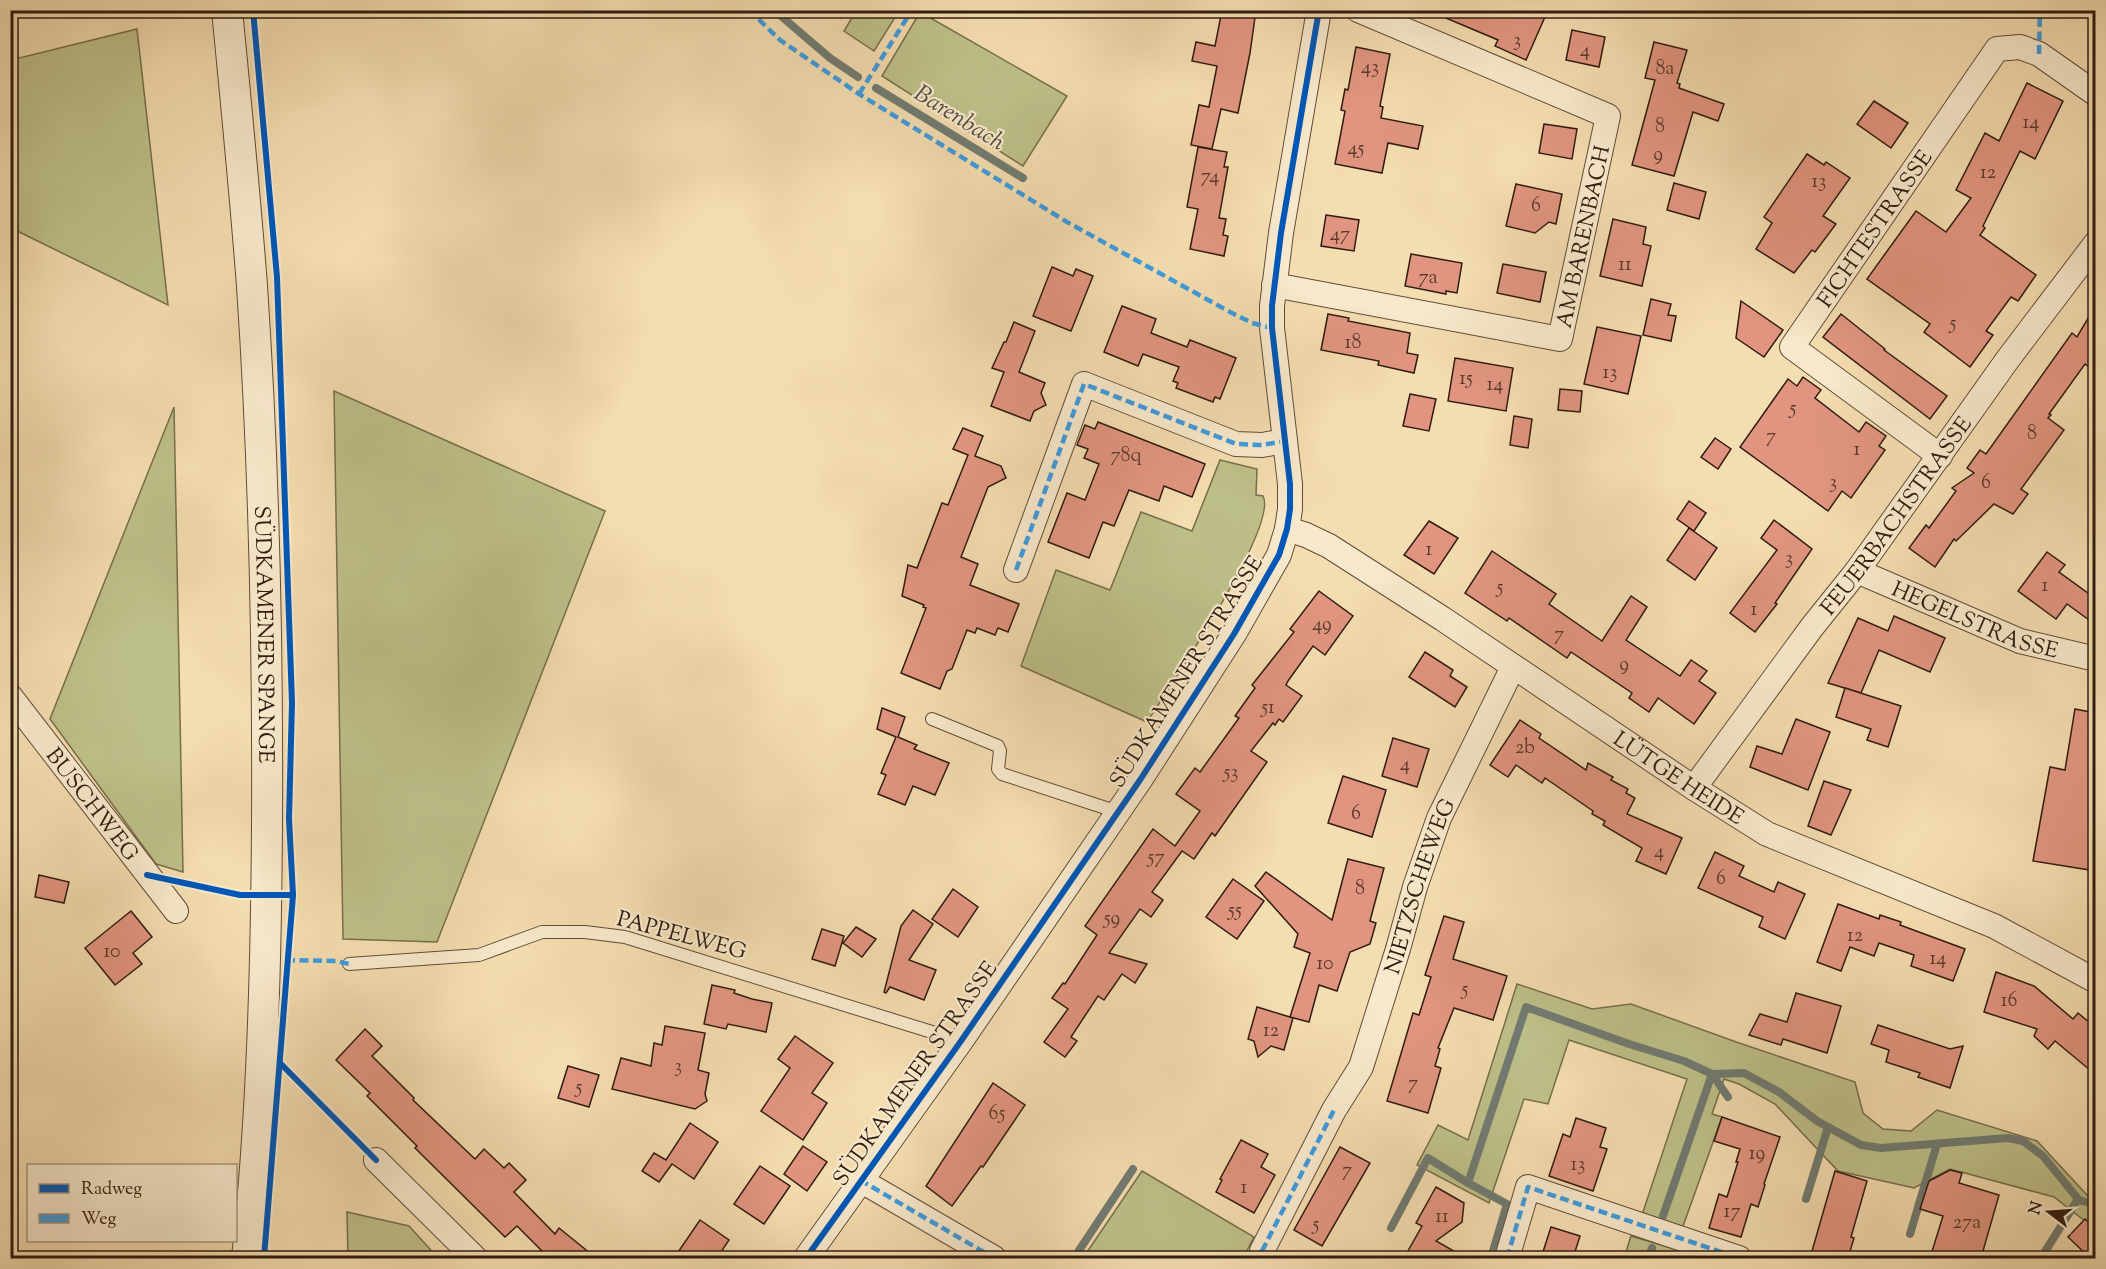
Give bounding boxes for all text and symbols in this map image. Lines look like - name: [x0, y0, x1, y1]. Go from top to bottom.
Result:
- house number: 3: [1513, 27, 1521, 56]
- house number: 4: [1580, 37, 1590, 66]
- house number: 43: [1361, 54, 1379, 83]
- house number: 8a: [1655, 55, 1675, 84]
- water label: Barenbach: [907, 77, 1011, 160]
- house number: 14: [2023, 109, 2039, 138]
- house number: 8: [1655, 113, 1665, 142]
- house number: 45: [1348, 135, 1365, 164]
- house number: 9: [1653, 141, 1663, 170]
- street label: AM BARENBACH: [1550, 143, 1620, 331]
- street label: FICHTESTRASSE: [1811, 145, 1942, 315]
- house number: 12: [1980, 159, 1996, 188]
- house number: 74: [1201, 163, 1219, 192]
- house number: 13: [1812, 168, 1826, 197]
- house number: 6: [1531, 192, 1541, 221]
- house number: 47: [1330, 221, 1350, 250]
- house number: 11: [1618, 251, 1632, 280]
- house number: 7a: [1418, 264, 1438, 293]
- house number: 5: [1949, 310, 1957, 339]
- house number: 18: [1345, 329, 1361, 358]
- house number: 13: [1603, 359, 1617, 388]
- house number: 15: [1459, 365, 1473, 394]
- house number: 14: [1487, 371, 1503, 400]
- house number: 5: [1789, 395, 1797, 424]
- street label: FEUERBACHSTRASSE: [1814, 411, 1981, 623]
- house number: 8: [2027, 420, 2037, 449]
- house number: 7: [1766, 423, 1776, 452]
- house number: 1: [1854, 436, 1861, 465]
- house number: 78q: [1110, 442, 1142, 471]
- house number: 3: [1829, 469, 1837, 498]
- house number: 6: [1981, 469, 1991, 498]
- street label: SÜDKAMENER SPANGE: [244, 505, 280, 763]
- house number: 1: [1426, 536, 1433, 565]
- house number: 3: [1785, 545, 1793, 574]
- street label: SÜDKAMENER STRASSE: [1102, 550, 1272, 795]
- house number: 1: [2042, 572, 2049, 601]
- house number: 5: [1496, 574, 1504, 603]
- street label: HEGELSTRASSE: [1886, 575, 2061, 668]
- house number: 1: [1751, 596, 1758, 625]
- house number: 49: [1312, 611, 1332, 640]
- house number: 7: [1554, 621, 1564, 650]
- house number: 9: [1619, 651, 1629, 680]
- house number: 51: [1260, 694, 1275, 723]
- street label: LÜTGE HEIDE: [1606, 725, 1749, 834]
- house number: 2b: [1515, 734, 1535, 763]
- street label: BUSCHWEG: [37, 742, 145, 869]
- house number: 4: [1400, 751, 1410, 780]
- house number: 53: [1223, 759, 1238, 788]
- street label: NIETZSCHEWEG: [1378, 794, 1465, 979]
- house number: 6: [1351, 800, 1361, 829]
- house number: 4: [1654, 838, 1664, 867]
- house number: 57: [1147, 844, 1164, 873]
- house number: 6: [1716, 865, 1726, 894]
- house number: 8: [1355, 875, 1365, 904]
- house number: 55: [1227, 897, 1242, 926]
- street label: PAPPELWEG: [613, 904, 749, 970]
- house number: 59: [1103, 905, 1120, 934]
- house number: 12: [1847, 922, 1863, 951]
- house number: 10: [103, 938, 121, 967]
- house number: 14: [1930, 945, 1946, 974]
- house number: 10: [1316, 950, 1334, 979]
- street label: SÜDKAMENER STRASSE: [826, 955, 1007, 1194]
- house number: 5: [1461, 976, 1469, 1005]
- house number: 16: [2001, 987, 2017, 1016]
- house number: 12: [1263, 1017, 1279, 1046]
- house number: 3: [674, 1053, 682, 1082]
- house number: 7: [1408, 1070, 1418, 1099]
- house number: 5: [575, 1074, 583, 1103]
- house number: 65: [989, 1100, 1006, 1129]
- house number: 19: [1749, 1140, 1765, 1169]
- house number: 13: [1571, 1151, 1585, 1180]
- house number: 7: [1342, 1157, 1352, 1186]
- legend: [27, 1164, 237, 1242]
- house number: 1: [1241, 1174, 1248, 1203]
- text: Radweg: [81, 1177, 142, 1203]
- north arrow: [2019, 1182, 2079, 1242]
- house number: 17: [1724, 1198, 1740, 1227]
- text: N: [2024, 1199, 2050, 1218]
- house number: 11: [1435, 1203, 1449, 1232]
- text: Weg: [81, 1207, 117, 1233]
- house number: 27a: [1953, 1209, 1981, 1238]
- house number: 5: [1312, 1211, 1320, 1240]

